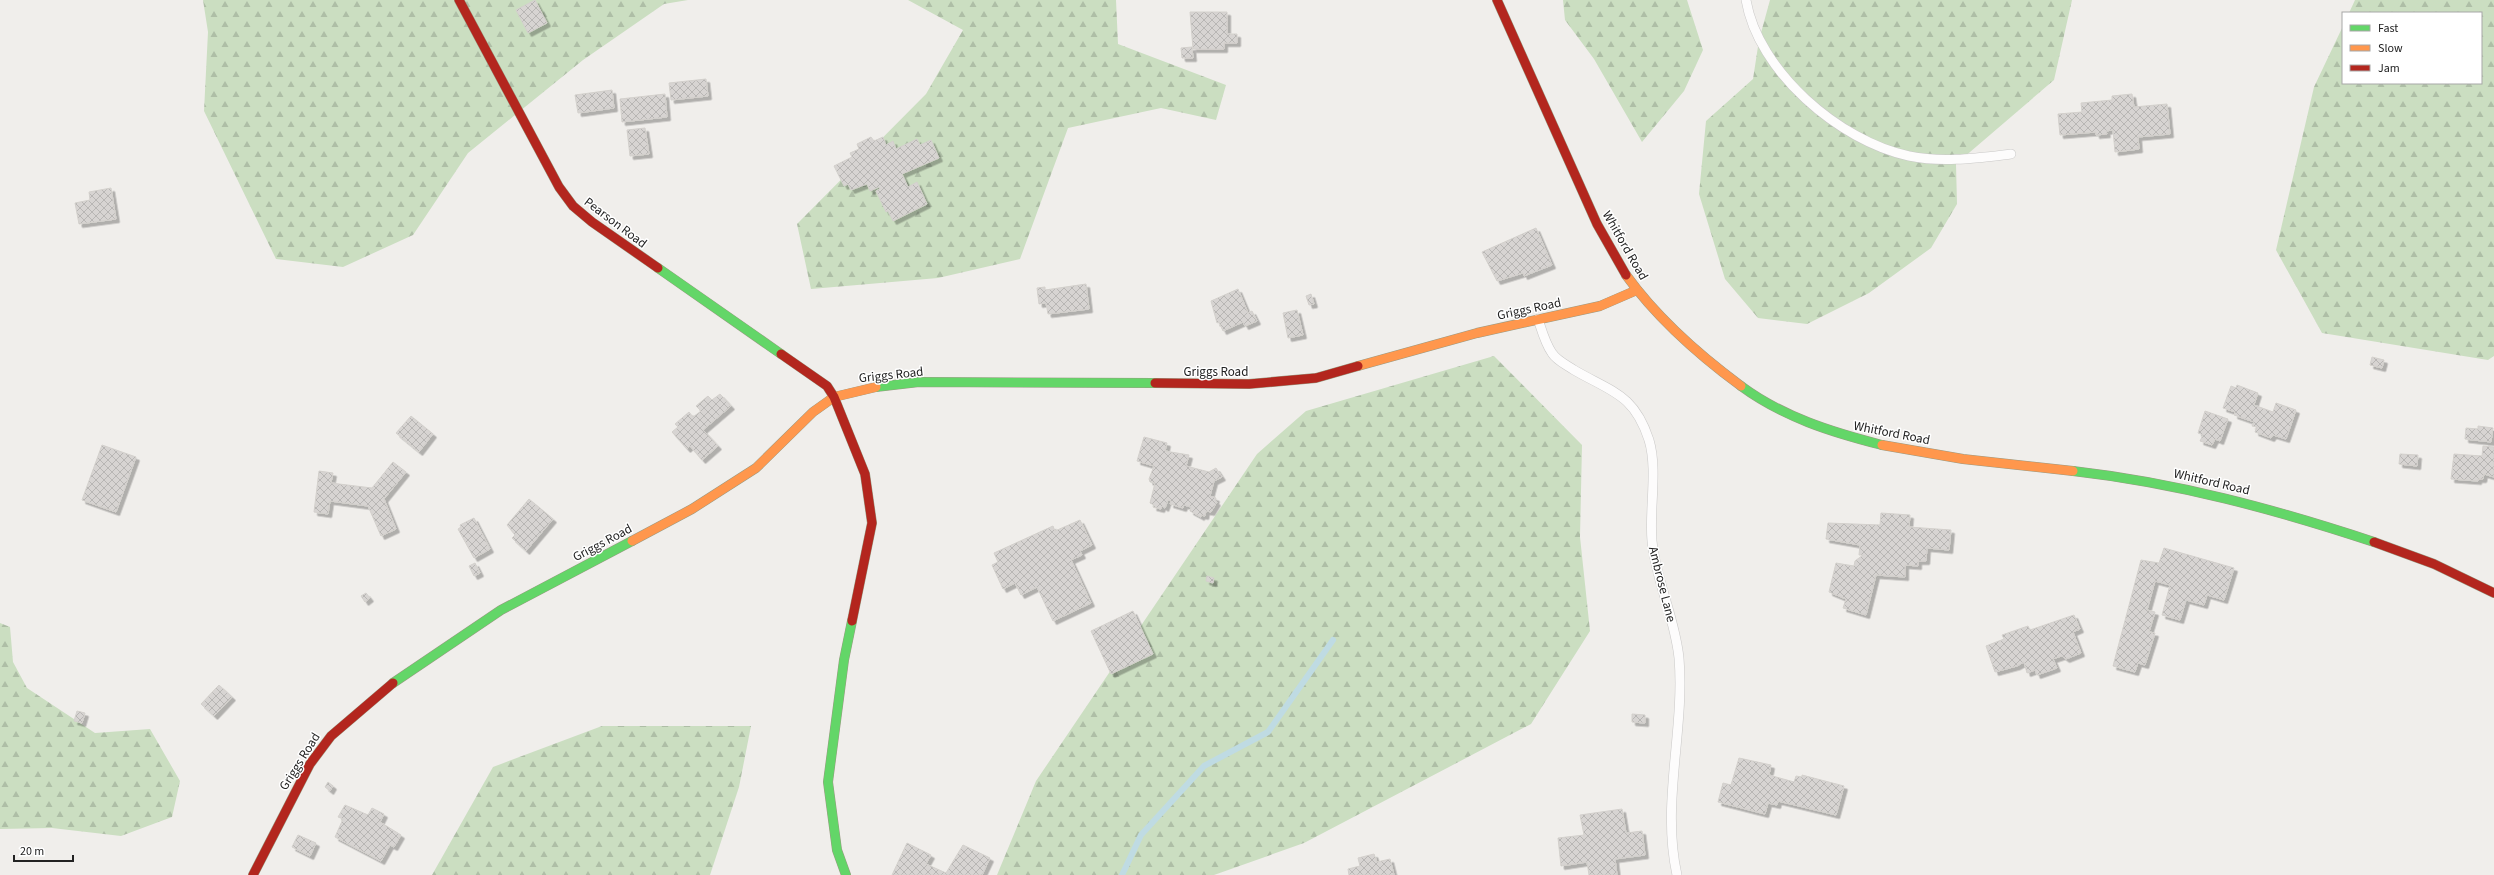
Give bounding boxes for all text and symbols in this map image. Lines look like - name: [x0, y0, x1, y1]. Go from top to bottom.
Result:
- legend: [2342, 12, 2482, 84]
- text: Fast: [2378, 20, 2398, 37]
- text: Slow: [2378, 40, 2403, 57]
- text: Jam: [2378, 60, 2400, 77]
- street label: Pearson Road: [580, 193, 651, 252]
- street label: Whitford Road: [1598, 207, 1652, 284]
- street label: Griggs Road: [1496, 293, 1563, 325]
- street label: Griggs Road: [858, 363, 924, 387]
- street label: Griggs Road: [1184, 363, 1248, 381]
- street label: Whitford Road: [1852, 417, 1932, 449]
- street label: Whitford Road: [2172, 464, 2252, 499]
- street label: Griggs Road: [570, 520, 635, 566]
- street label: Ambrose Lane: [1644, 545, 1680, 624]
- street label: Griggs Road: [275, 729, 325, 794]
- scale bar: [14, 837, 73, 863]
- text: 20 m: [20, 843, 44, 860]

